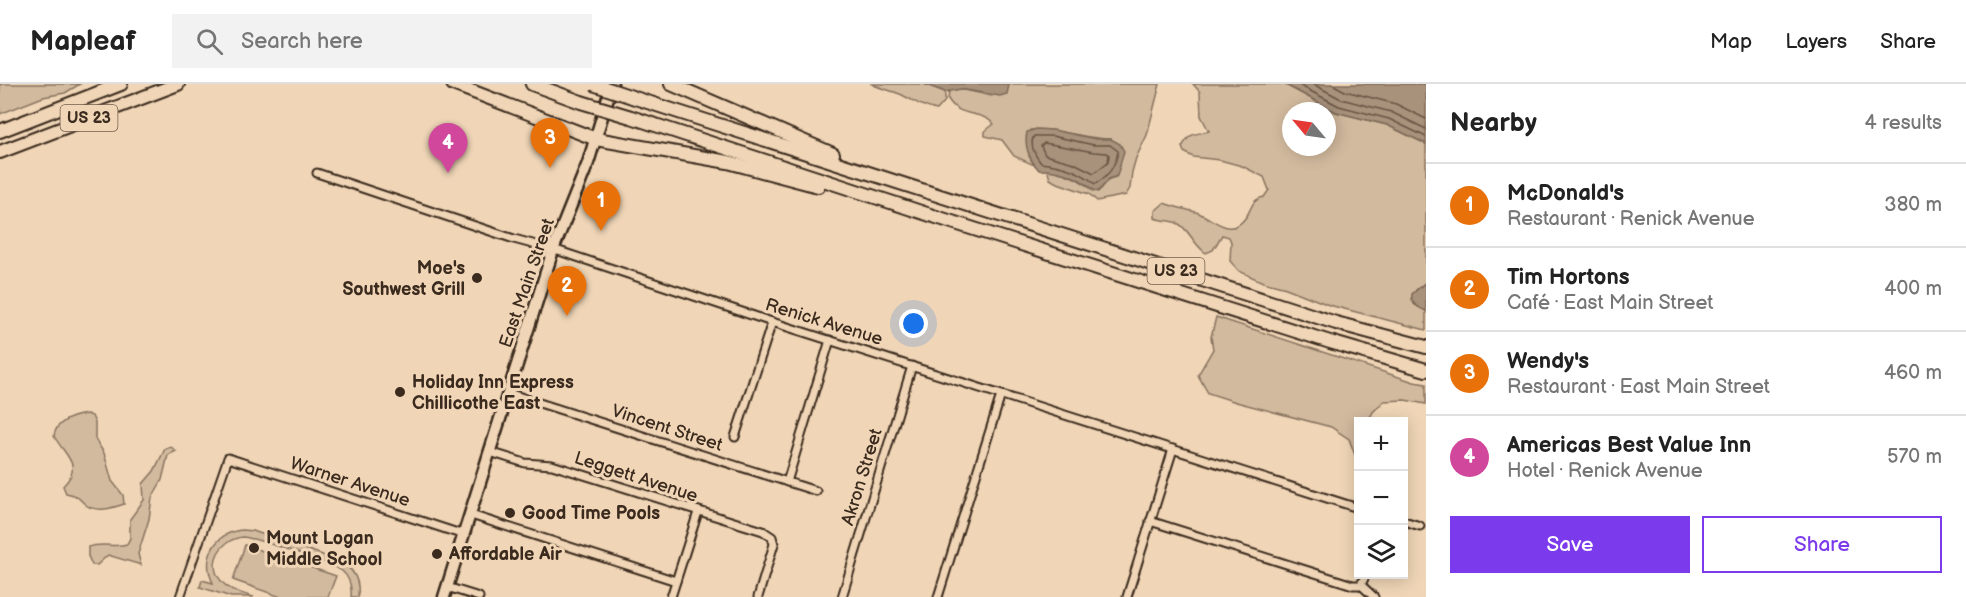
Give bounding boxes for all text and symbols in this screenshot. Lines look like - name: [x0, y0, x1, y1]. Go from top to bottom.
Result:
- search box: [172, 14, 592, 68]
- text: Mapleaf: [30, 25, 136, 58]
- icon: search: [193, 25, 226, 58]
- text: Search here: [241, 28, 363, 55]
- text: Map: [1710, 29, 1752, 54]
- text: Layers: [1785, 29, 1847, 54]
- text: Share: [1880, 29, 1936, 54]
- north arrow: [1282, 102, 1336, 156]
- road number: US 23: [60, 105, 118, 131]
- text: Nearby: [1450, 108, 1537, 139]
- text: 4 results: [1864, 111, 1942, 135]
- pin: 3: [530, 118, 570, 168]
- pin: 4: [428, 124, 468, 173]
- text: McDonald's: [1507, 180, 1624, 207]
- pin: 1: [582, 182, 620, 231]
- text: 1: [1465, 193, 1474, 217]
- text: 380 m: [1884, 193, 1942, 217]
- text: Restaurant · Renick Avenue: [1507, 207, 1755, 231]
- street label: East Main Street: [495, 215, 559, 350]
- place label: Moe's Southwest Grill: [342, 258, 465, 300]
- road number: US 23: [1148, 258, 1204, 284]
- text: Tim Hortons: [1507, 264, 1630, 291]
- pin: 2: [548, 266, 586, 316]
- marker: Moe's Southwest Grill: [470, 271, 484, 285]
- text: 2: [1464, 277, 1475, 301]
- text: 400 m: [1884, 277, 1942, 301]
- text: Café · East Main Street: [1507, 291, 1713, 315]
- street label: Renick Avenue: [763, 294, 885, 350]
- your location: [899, 309, 928, 338]
- text: Wendy's: [1507, 348, 1589, 375]
- text: 3: [1464, 361, 1475, 385]
- text: 460 m: [1884, 361, 1942, 385]
- place label: Holiday Inn Express Chillicothe East: [412, 372, 574, 414]
- text: Restaurant · East Main Street: [1507, 375, 1770, 399]
- marker: Holiday Inn Express Chillicothe East: [393, 385, 407, 399]
- street label: Vincent Street: [609, 400, 726, 456]
- map controls: [1354, 417, 1408, 579]
- button: +: [1354, 417, 1408, 471]
- street label: Akron Street: [837, 426, 887, 528]
- text: Americas Best Value Inn: [1507, 432, 1751, 459]
- text: 4: [1464, 445, 1475, 469]
- text: 570 m: [1887, 445, 1942, 469]
- street label: Leggett Avenue: [572, 447, 701, 507]
- street label: Warner Avenue: [287, 453, 413, 511]
- text: Hotel · Renick Avenue: [1507, 459, 1703, 483]
- button: −: [1354, 471, 1408, 525]
- place label: Good Time Pools: [522, 503, 660, 524]
- marker: Good Time Pools: [503, 506, 517, 520]
- button: Save: [1450, 516, 1690, 573]
- button: Share: [1702, 516, 1942, 573]
- button: layers: [1354, 525, 1408, 579]
- place label: Mount Logan Middle School: [266, 528, 382, 570]
- marker: Mount Logan Middle School: [247, 541, 261, 555]
- place label: Affordable Air: [448, 544, 563, 565]
- marker: Affordable Air: [430, 547, 444, 561]

